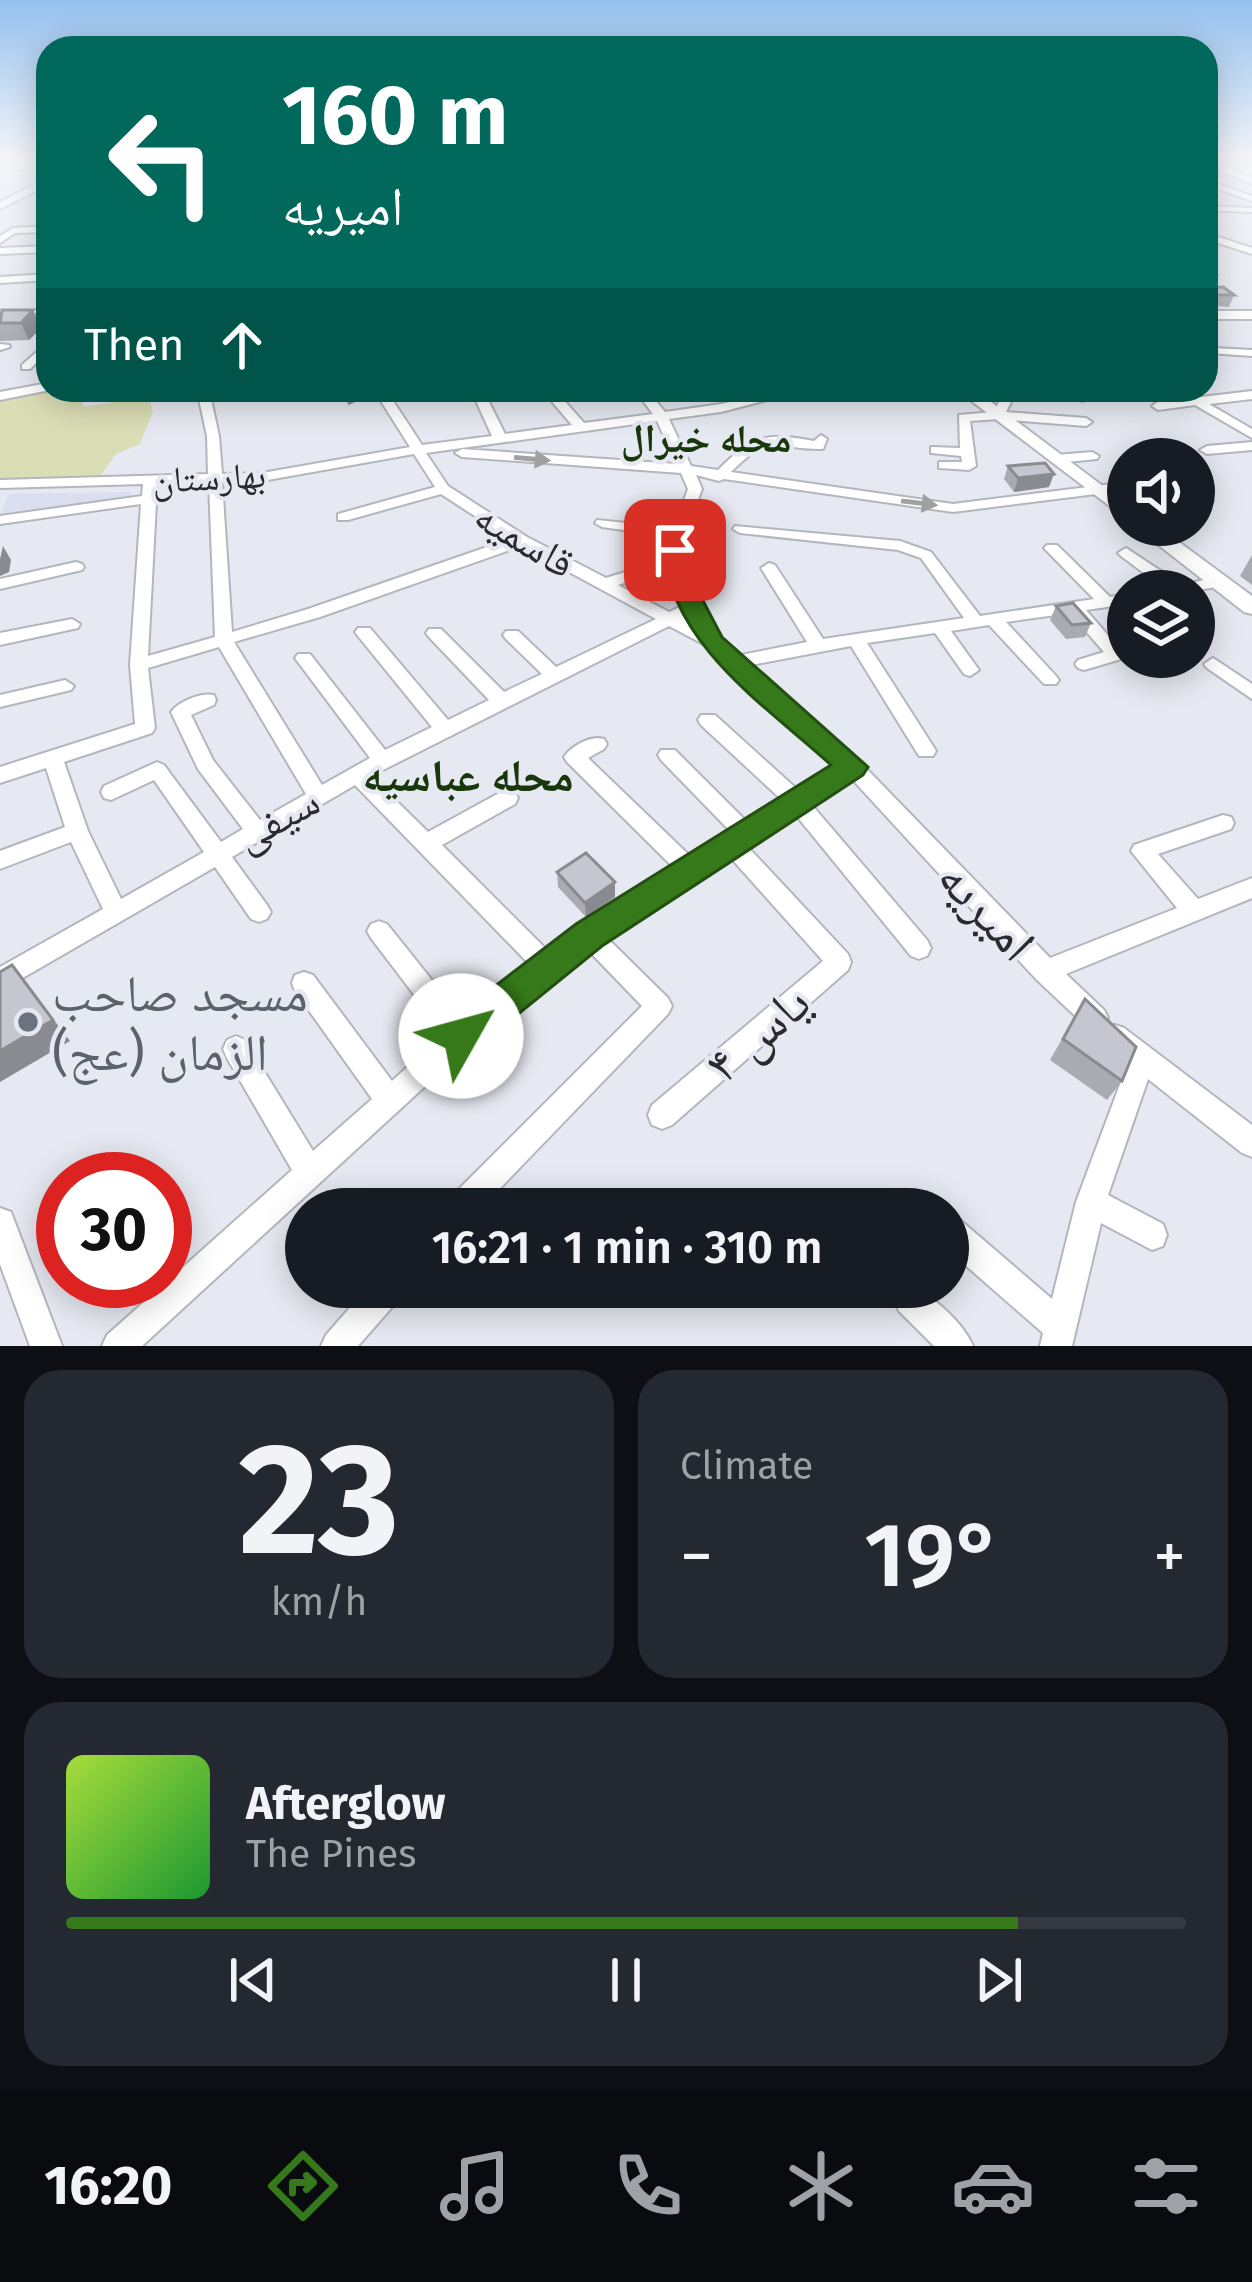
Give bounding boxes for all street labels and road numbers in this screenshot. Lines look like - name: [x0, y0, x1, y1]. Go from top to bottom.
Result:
- street label: بهارستان: [151, 453, 267, 503]
- street label: قاسمیه: [466, 491, 583, 589]
- street label: سیفی: [227, 776, 328, 862]
- street label: امیریه: [924, 848, 1048, 974]
- street label: یاس ۴: [693, 971, 823, 1096]

